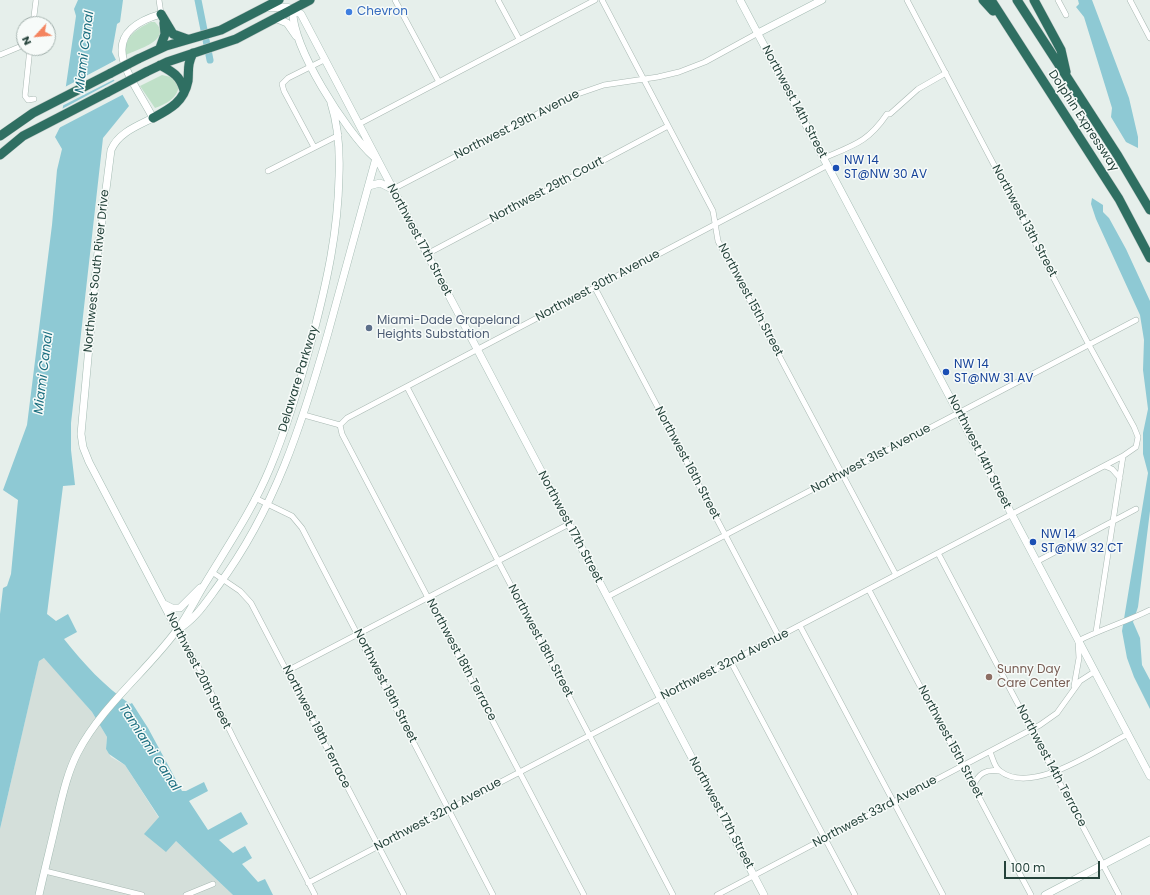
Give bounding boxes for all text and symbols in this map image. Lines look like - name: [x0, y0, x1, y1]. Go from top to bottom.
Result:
- place label: Chevron: [357, 5, 408, 19]
- marker: Chevron: [344, 7, 354, 17]
- water label: Miami Canal: [72, 10, 98, 94]
- north arrow: [16, 16, 56, 56]
- text: N: [17, 34, 35, 48]
- street label: Northwest 14th Street: [758, 43, 830, 161]
- street label: Dolphin Expressway: [1045, 68, 1121, 174]
- street label: Northwest 29th Avenue: [452, 87, 582, 163]
- street label: Northwest 29th Court: [488, 154, 606, 226]
- place label: NW 14 ST@NW 30 AV: [844, 154, 927, 182]
- street label: Northwest 13th Street: [988, 162, 1060, 280]
- marker: NW 14 ST@NW 30 AV: [831, 163, 841, 173]
- street label: Northwest 17th Street: [383, 182, 455, 298]
- street label: Northwest South River Drive: [81, 189, 113, 353]
- street label: Northwest 15th Street: [714, 241, 786, 359]
- street label: Northwest 30th Avenue: [533, 247, 663, 325]
- place label: Miami-Dade Grapeland Heights Substation: [377, 314, 520, 342]
- marker: Miami-Dade Grapeland Heights Substation: [364, 323, 374, 333]
- street label: Delaware Parkway: [276, 324, 322, 434]
- water label: Miami Canal: [31, 331, 57, 415]
- place label: NW 14 ST@NW 31 AV: [954, 358, 1033, 386]
- marker: NW 14 ST@NW 31 AV: [941, 367, 951, 377]
- street label: Northwest 14th Street: [944, 393, 1014, 511]
- street label: Northwest 16th Street: [651, 404, 723, 522]
- street label: Northwest 31st Avenue: [809, 421, 933, 497]
- street label: Northwest 17th Street: [534, 469, 606, 585]
- place label: NW 14 ST@NW 32 CT: [1041, 528, 1123, 556]
- marker: NW 14 ST@NW 32 CT: [1028, 537, 1038, 547]
- street label: Northwest 18th Street: [504, 582, 576, 700]
- street label: Northwest 18th Terrace: [423, 597, 499, 723]
- street label: Northwest 20th Street: [162, 610, 234, 732]
- street label: Northwest 32nd Avenue: [659, 626, 791, 704]
- street label: Northwest 19th Street: [350, 627, 420, 745]
- street label: Northwest 19th Terrace: [279, 663, 353, 791]
- place label: Sunny Day Care Center: [997, 663, 1070, 691]
- marker: Sunny Day Care Center: [984, 672, 994, 682]
- street label: Northwest 15th Street: [914, 683, 986, 801]
- water label: Tamiami Canal: [115, 701, 183, 795]
- street label: Northwest 14th Terrace: [1013, 703, 1089, 829]
- street label: Northwest 17th Street: [685, 755, 757, 871]
- street label: Northwest 33rd Avenue: [810, 773, 940, 851]
- street label: Northwest 32nd Avenue: [372, 775, 504, 855]
- scale bar: [1006, 853, 1102, 879]
- text: 100 m: [1011, 859, 1045, 876]

